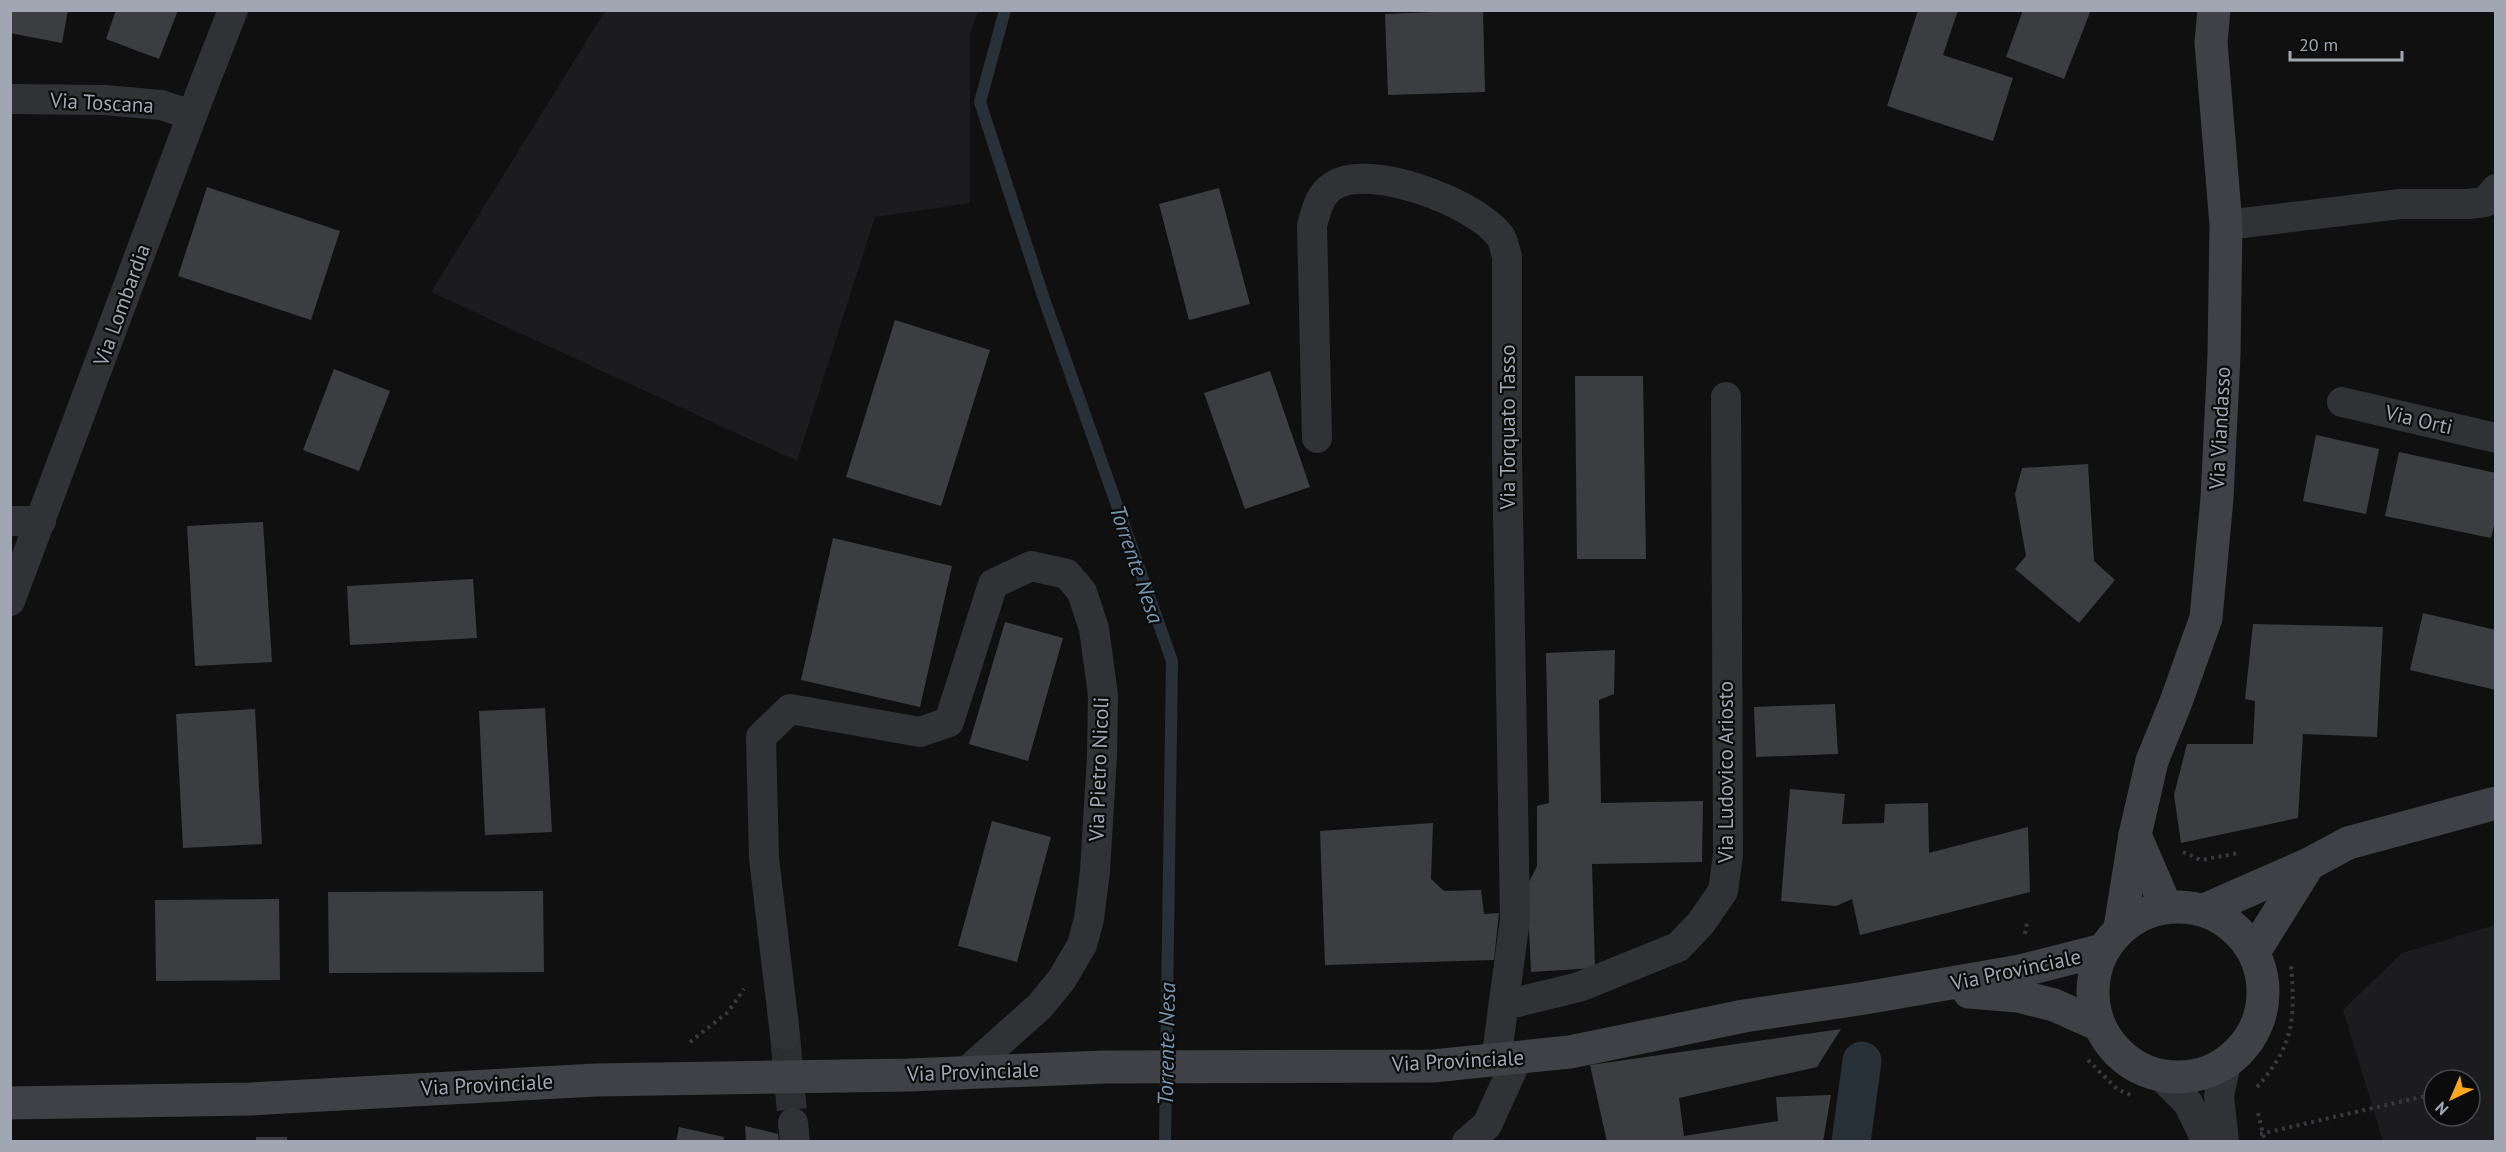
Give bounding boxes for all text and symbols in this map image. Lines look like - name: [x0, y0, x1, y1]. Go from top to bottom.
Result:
- scale bar: [2290, 24, 2402, 62]
- text: 20 m: [2299, 33, 2338, 56]
- street label: Via Toscana: [48, 86, 155, 119]
- street label: Via Lombardia: [87, 240, 156, 370]
- street label: Via Torquato Tasso: [1494, 344, 1521, 511]
- street label: Via Viandasso: [2203, 366, 2236, 491]
- street label: Via Orti: [2382, 398, 2456, 440]
- water label: Torrente Nesa: [1104, 501, 1170, 627]
- street label: Via Ludovico Ariosto: [1712, 681, 1739, 864]
- street label: Via Pietro Nicoli: [1082, 696, 1115, 843]
- street label: Via Provinciale: [1947, 943, 2083, 997]
- water label: Torrente Nesa: [1151, 982, 1181, 1106]
- street label: Via Provinciale: [1390, 1044, 1525, 1077]
- street label: Via Provinciale: [905, 1056, 1040, 1087]
- street label: Via Provinciale: [419, 1068, 554, 1101]
- north arrow: [2422, 1068, 2482, 1128]
- text: N: [2431, 1098, 2452, 1120]

